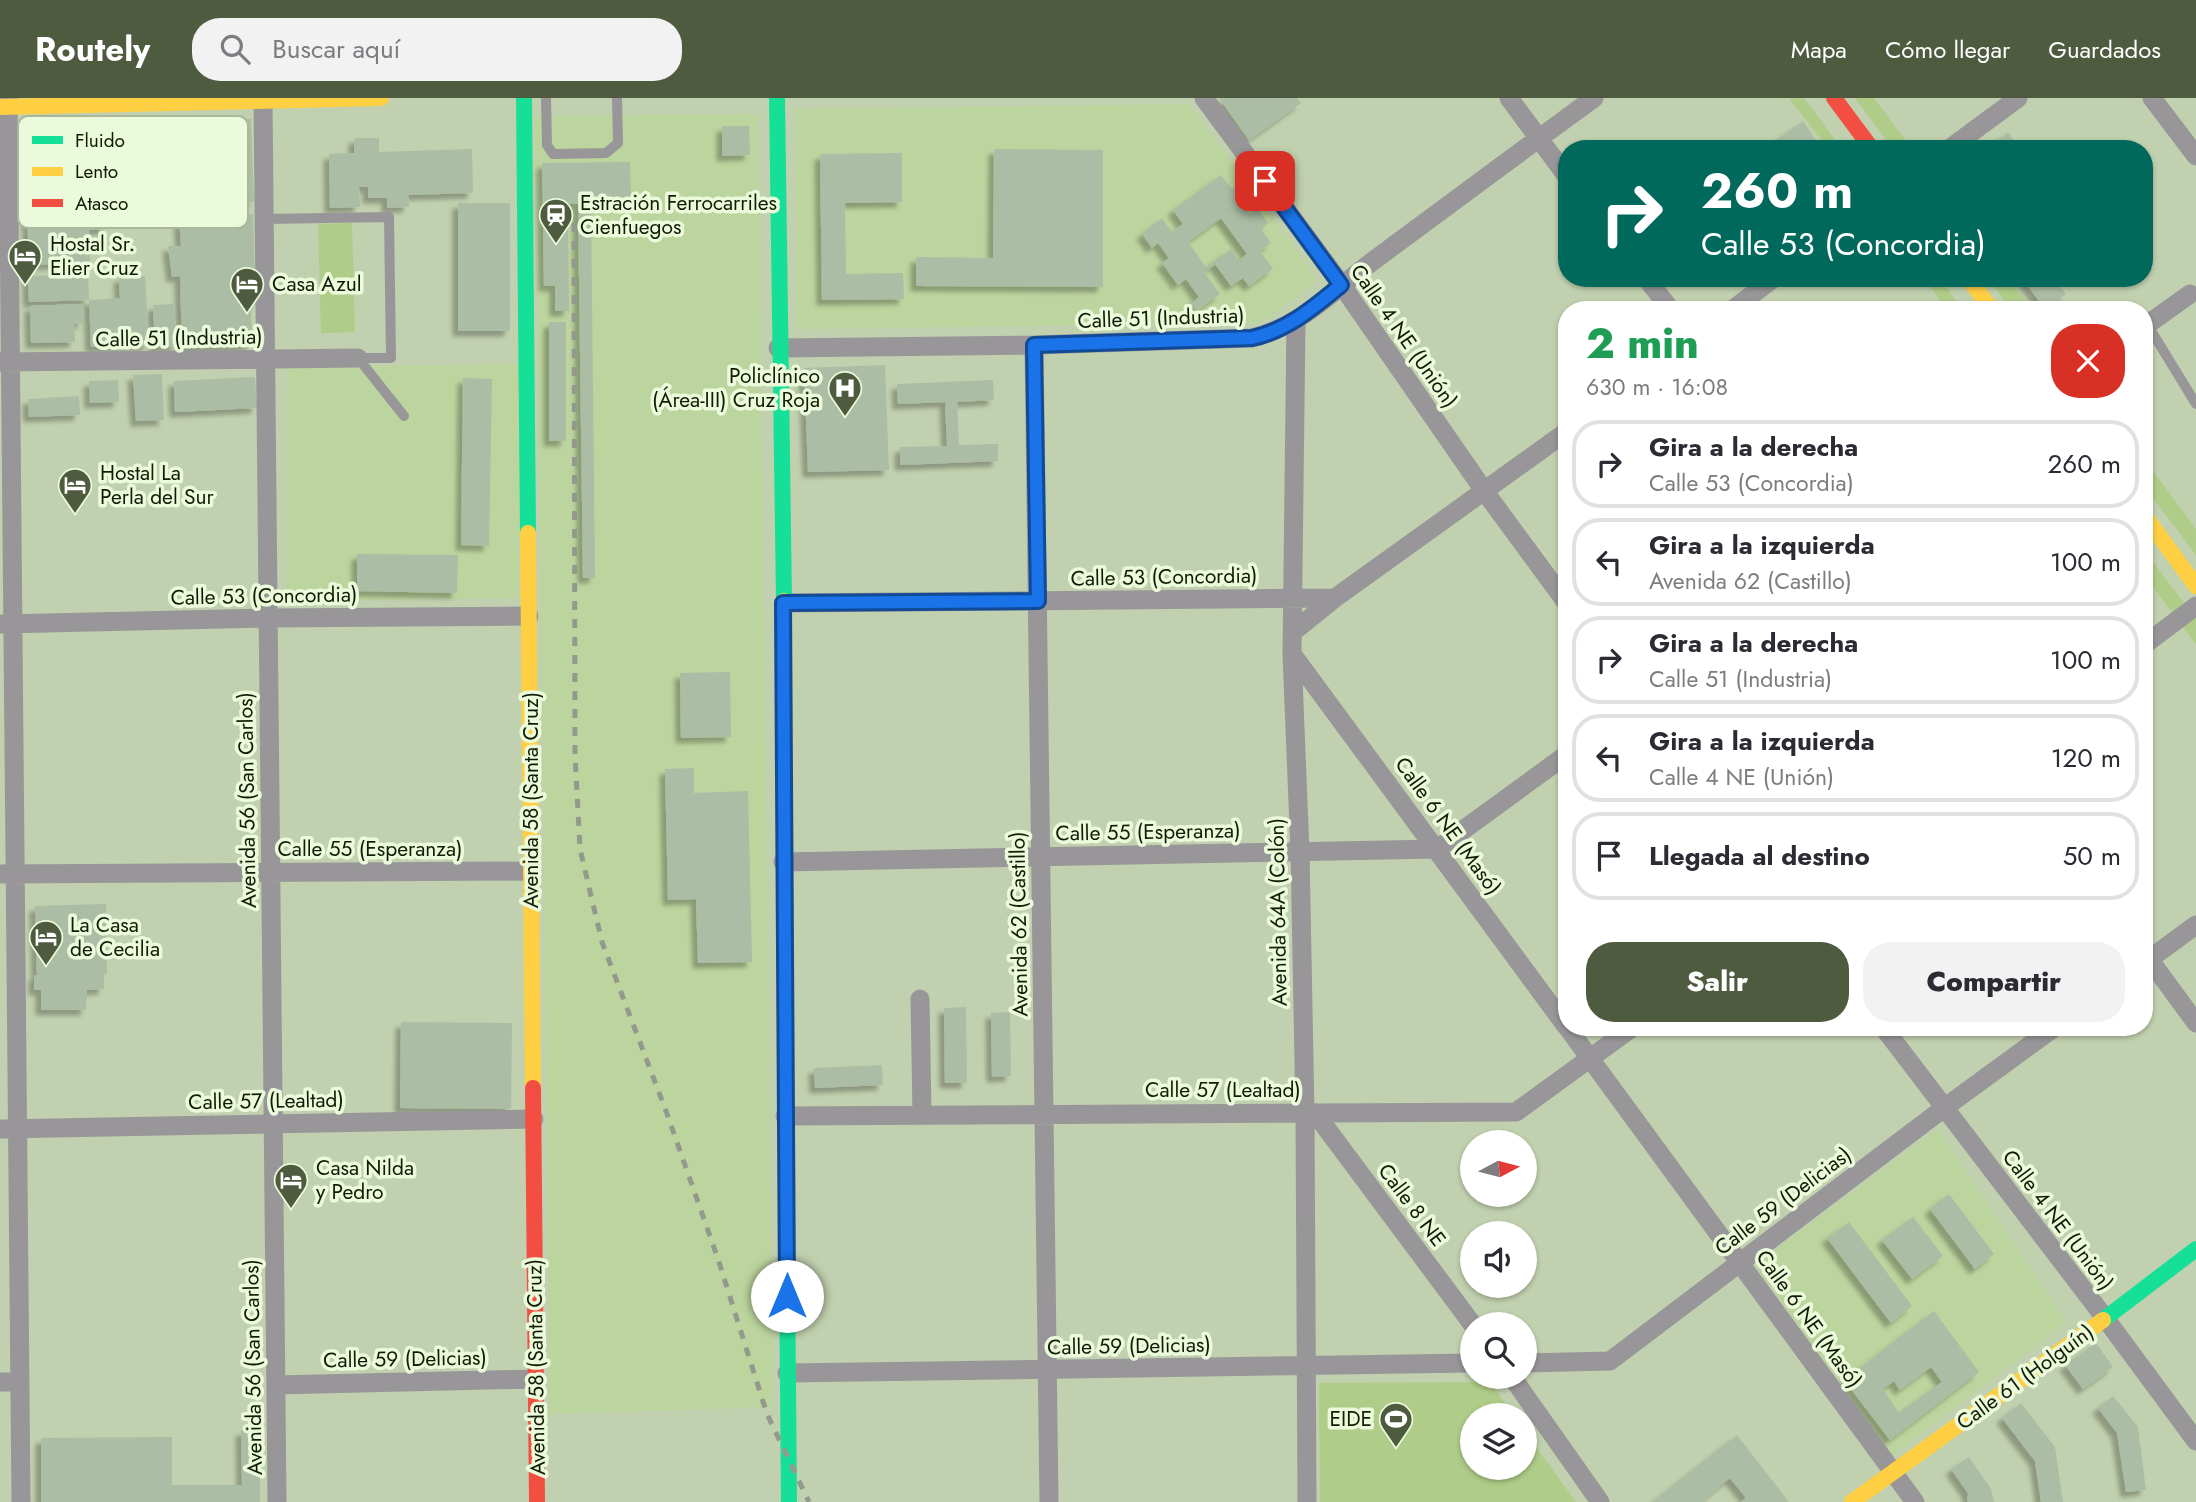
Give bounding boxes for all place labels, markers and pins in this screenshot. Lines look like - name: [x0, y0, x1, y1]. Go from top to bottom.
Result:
- pin: [1235, 151, 1295, 211]
- place label: Estración Ferrocarriles Cienfuegos: [580, 188, 777, 242]
- station icon: Estración Ferrocarriles Cienfuegos: [537, 196, 575, 245]
- place label: Hostal Sr. Elier Cruz: [50, 229, 139, 283]
- hotel icon: Hostal Sr. Elier Cruz: [6, 237, 44, 286]
- hotel icon: Casa Azul: [228, 265, 266, 314]
- place label: Casa Azul: [272, 269, 362, 299]
- place label: Policlínico (Área-III) Cruz Roja: [652, 361, 820, 415]
- hospital icon: Policlínico (Área-III) Cruz Roja: [826, 369, 864, 418]
- place label: Hostal La Perla del Sur: [100, 458, 215, 512]
- hotel icon: Hostal La Perla del Sur: [56, 466, 94, 515]
- place label: La Casa de Cecilia: [70, 910, 160, 964]
- hotel icon: La Casa de Cecilia: [27, 918, 65, 967]
- place label: Casa Nilda y Pedro: [316, 1153, 414, 1207]
- hotel icon: Casa Nilda y Pedro: [272, 1161, 310, 1210]
- sports icon: EIDE: [1377, 1400, 1415, 1449]
- place label: EIDE: [1329, 1404, 1372, 1434]

